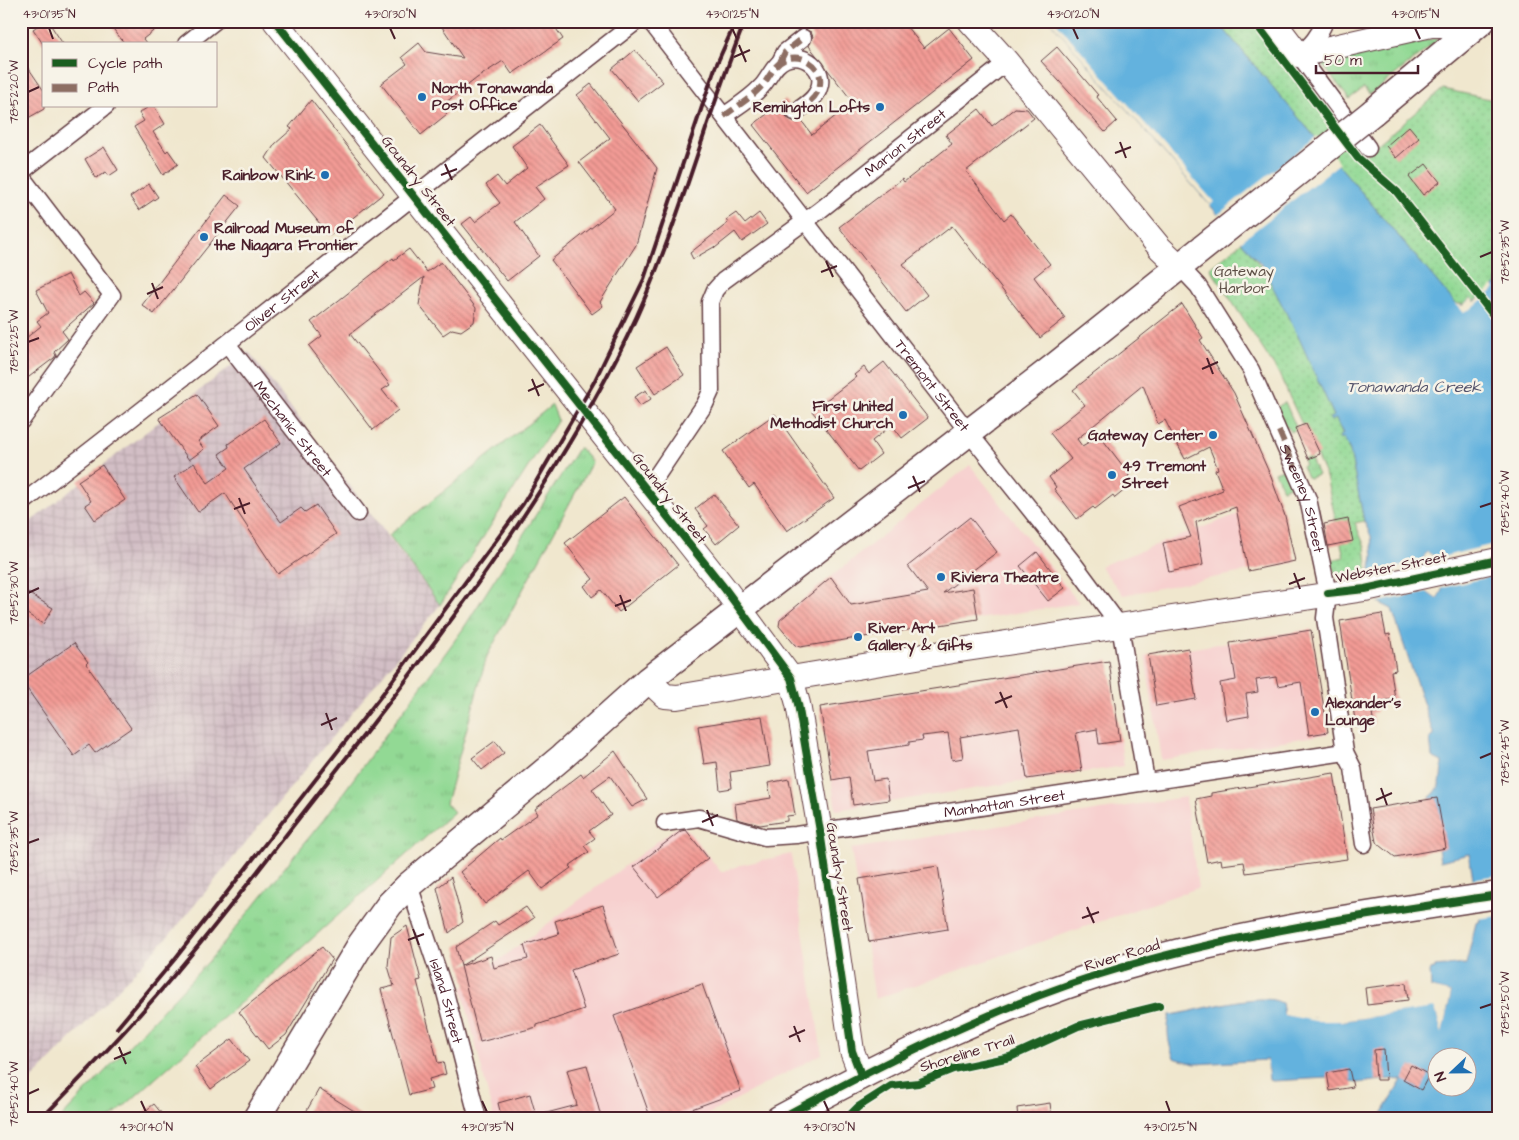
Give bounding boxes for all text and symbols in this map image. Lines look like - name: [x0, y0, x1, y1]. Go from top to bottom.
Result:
- text: 43°01'35"N: [23, 6, 76, 23]
- text: 43°01'30"N: [364, 6, 416, 23]
- text: 43°01'25"N: [705, 6, 759, 23]
- text: 43°01'20"N: [1047, 6, 1100, 23]
- text: 43°01'15"N: [1391, 6, 1440, 23]
- legend: [42, 42, 218, 108]
- scale bar: [1316, 42, 1419, 74]
- text: 50 m: [1324, 50, 1362, 71]
- text: Cycle path: [88, 53, 163, 75]
- text: 78°52'20"W: [6, 59, 23, 124]
- text: Path: [88, 77, 119, 98]
- place label: North Tonawanda Post Office: [432, 78, 553, 116]
- marker: North Tonawanda Post Office: [416, 91, 428, 103]
- place label: Remington Lofts: [753, 97, 870, 120]
- marker: Remington Lofts: [874, 101, 886, 113]
- street label: Marion Street: [860, 104, 951, 182]
- street label: Goundry Street: [376, 131, 461, 232]
- place label: Rainbow Rink: [222, 165, 316, 186]
- marker: Rainbow Rink: [319, 169, 331, 181]
- place label: Railroad Museum of the Niagara Frontier: [213, 218, 358, 258]
- text: 78°52'35"W: [1497, 219, 1514, 284]
- marker: Railroad Museum of the Niagara Frontier: [198, 231, 210, 243]
- park label: Gateway Harbor: [1214, 261, 1274, 299]
- street label: Oliver Street: [240, 264, 325, 337]
- text: 78°52'25"W: [6, 309, 23, 374]
- street label: Tremont Street: [889, 335, 974, 436]
- water label: Tonawanda Creek: [1347, 376, 1482, 398]
- street label: Mechanic Street: [248, 377, 337, 482]
- place label: First United Methodist Church: [770, 396, 894, 434]
- marker: First United Methodist Church: [897, 409, 909, 421]
- place label: Gateway Center: [1088, 425, 1204, 447]
- marker: Gateway Center: [1207, 429, 1219, 441]
- street label: Sweeney Street: [1274, 440, 1329, 555]
- street label: Goundry Street: [627, 448, 712, 549]
- place label: 49 Tremont Street: [1121, 456, 1207, 494]
- marker: 49 Tremont Street: [1106, 469, 1118, 481]
- text: 78°52'40"W: [1497, 470, 1514, 535]
- street label: Webster Street: [1334, 546, 1449, 589]
- text: 78°52'30"W: [6, 561, 23, 624]
- place label: Riviera Theatre: [951, 567, 1059, 588]
- marker: Riviera Theatre: [935, 571, 947, 583]
- place label: River Art Gallery & Gifts: [868, 618, 973, 657]
- marker: River Art Gallery & Gifts: [852, 631, 864, 643]
- place label: Alexander's Lounge: [1325, 693, 1402, 733]
- marker: Alexander's Lounge: [1309, 706, 1321, 718]
- text: 78°52'45"W: [1497, 719, 1514, 786]
- street label: Manhattan Street: [943, 784, 1067, 823]
- text: 78°52'35"W: [6, 810, 23, 875]
- street label: Goundry Street: [820, 821, 859, 933]
- street label: River Road: [1082, 934, 1163, 977]
- street label: Island Street: [424, 956, 468, 1046]
- text: 78°52'50"W: [1497, 971, 1514, 1037]
- street label: Shoreline Trail: [917, 1029, 1017, 1078]
- north arrow: [1426, 1048, 1476, 1098]
- text: 78°52'40"W: [6, 1061, 23, 1126]
- text: N: [1430, 1068, 1452, 1084]
- text: 43°01'40"N: [119, 1119, 174, 1136]
- text: 43°01'35"N: [461, 1119, 514, 1136]
- text: 43°01'30"N: [803, 1119, 855, 1136]
- text: 43°01'25"N: [1143, 1119, 1197, 1136]

